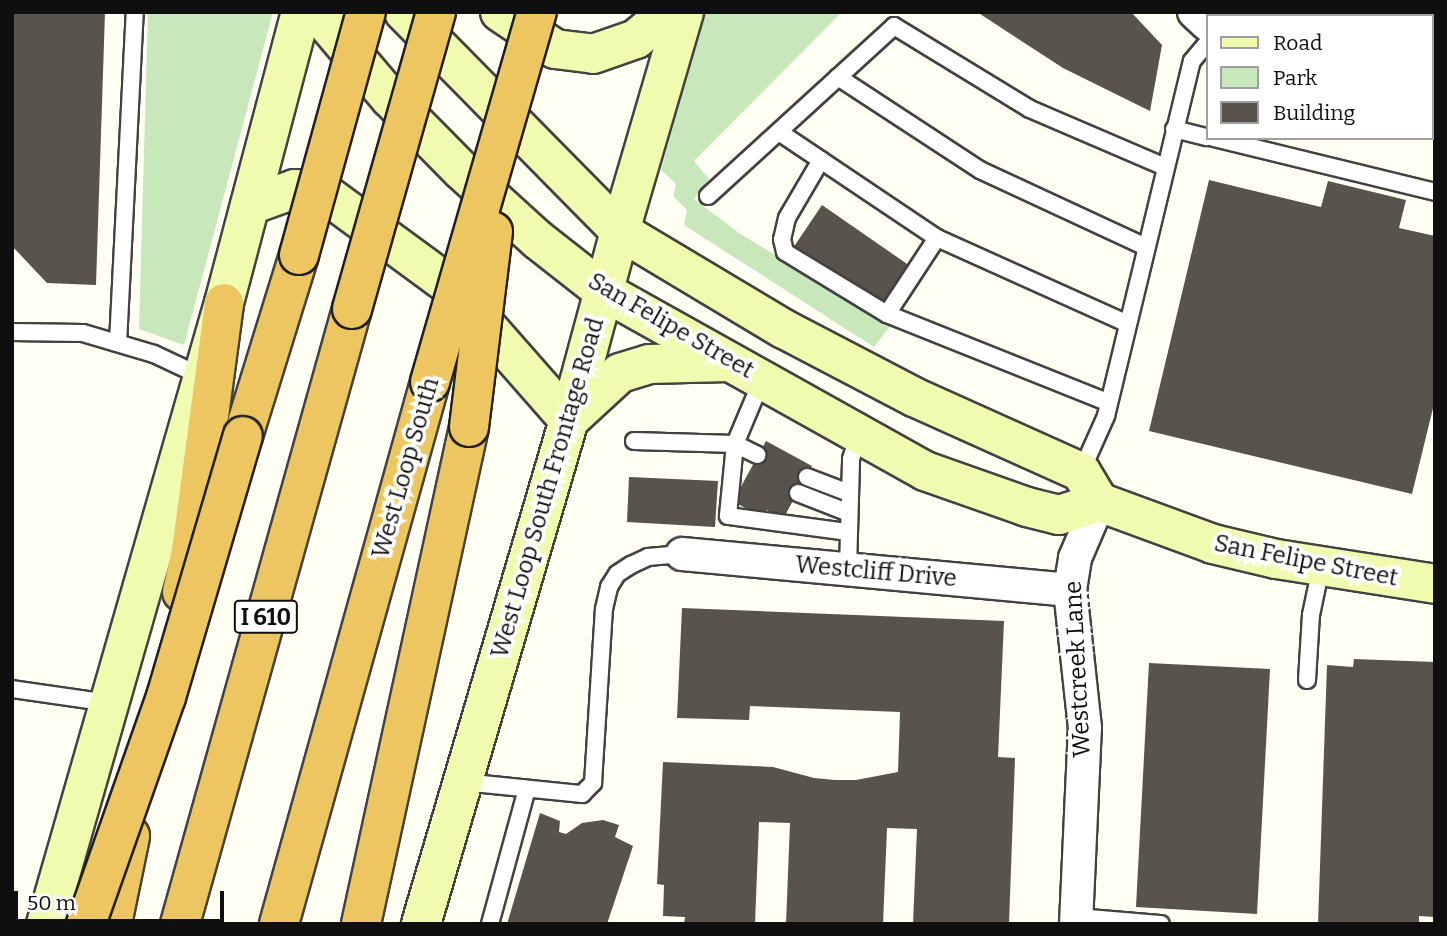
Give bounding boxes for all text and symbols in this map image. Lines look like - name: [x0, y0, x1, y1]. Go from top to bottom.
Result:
- legend: [1206, 14, 1433, 140]
- text: Road: [1273, 30, 1322, 56]
- text: Park: [1273, 65, 1317, 91]
- text: Building: [1273, 100, 1355, 126]
- street label: San Felipe Street: [583, 267, 759, 385]
- street label: West Loop South Frontage Road: [486, 315, 610, 661]
- street label: West Loop South: [366, 374, 446, 562]
- street label: San Felipe Street: [1212, 529, 1400, 593]
- street label: Westcliff Drive: [794, 551, 958, 593]
- street label: Westcreek Lane: [1059, 580, 1097, 758]
- road number: I 610: [233, 597, 299, 636]
- scale bar: [18, 876, 228, 920]
- text: 50 m: [27, 890, 76, 916]

